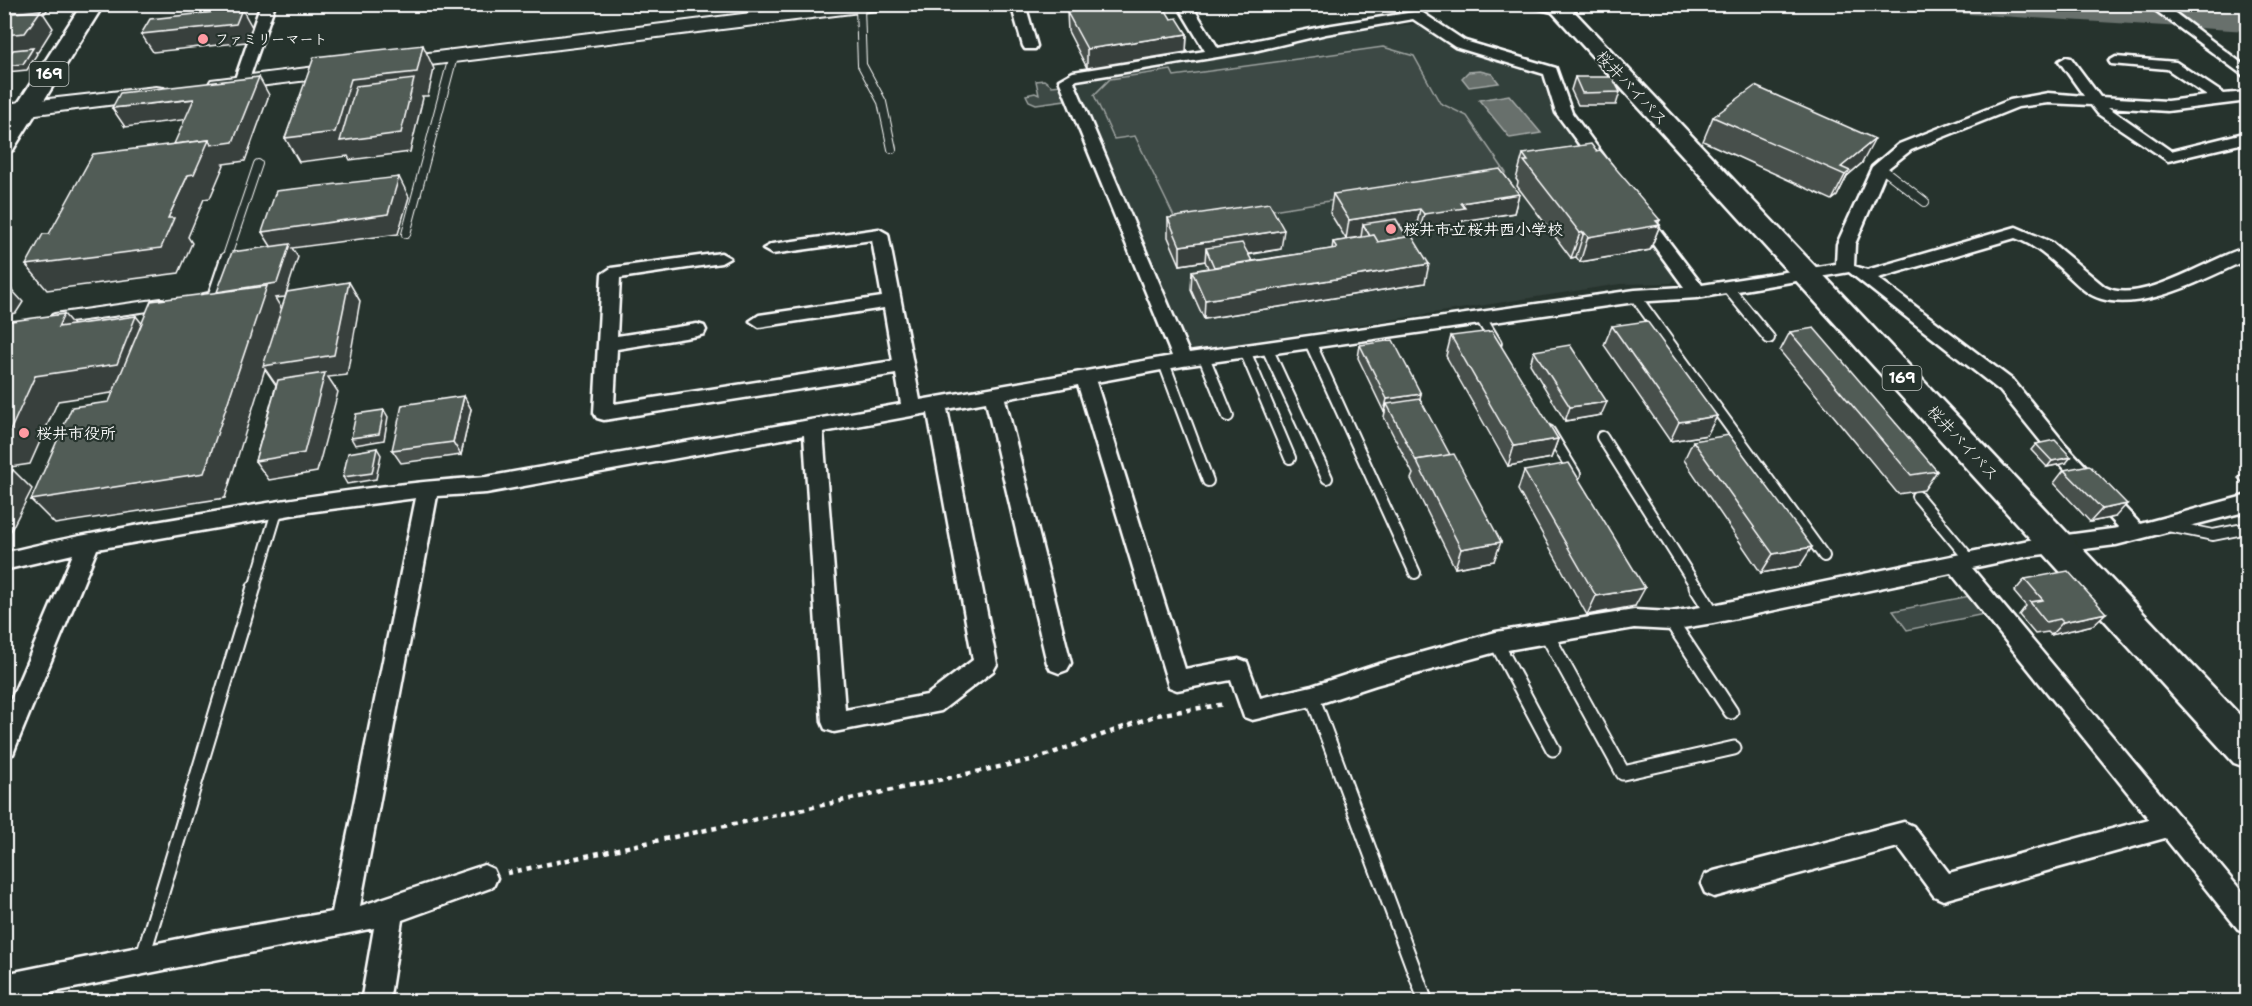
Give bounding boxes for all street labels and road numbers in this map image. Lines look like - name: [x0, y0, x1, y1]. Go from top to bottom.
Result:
- street label: 桜井バイパス: [1592, 46, 1672, 130]
- road number: 169: [29, 62, 68, 86]
- road number: 169: [1882, 366, 1922, 390]
- street label: 桜井バイパス: [1923, 401, 2003, 485]

